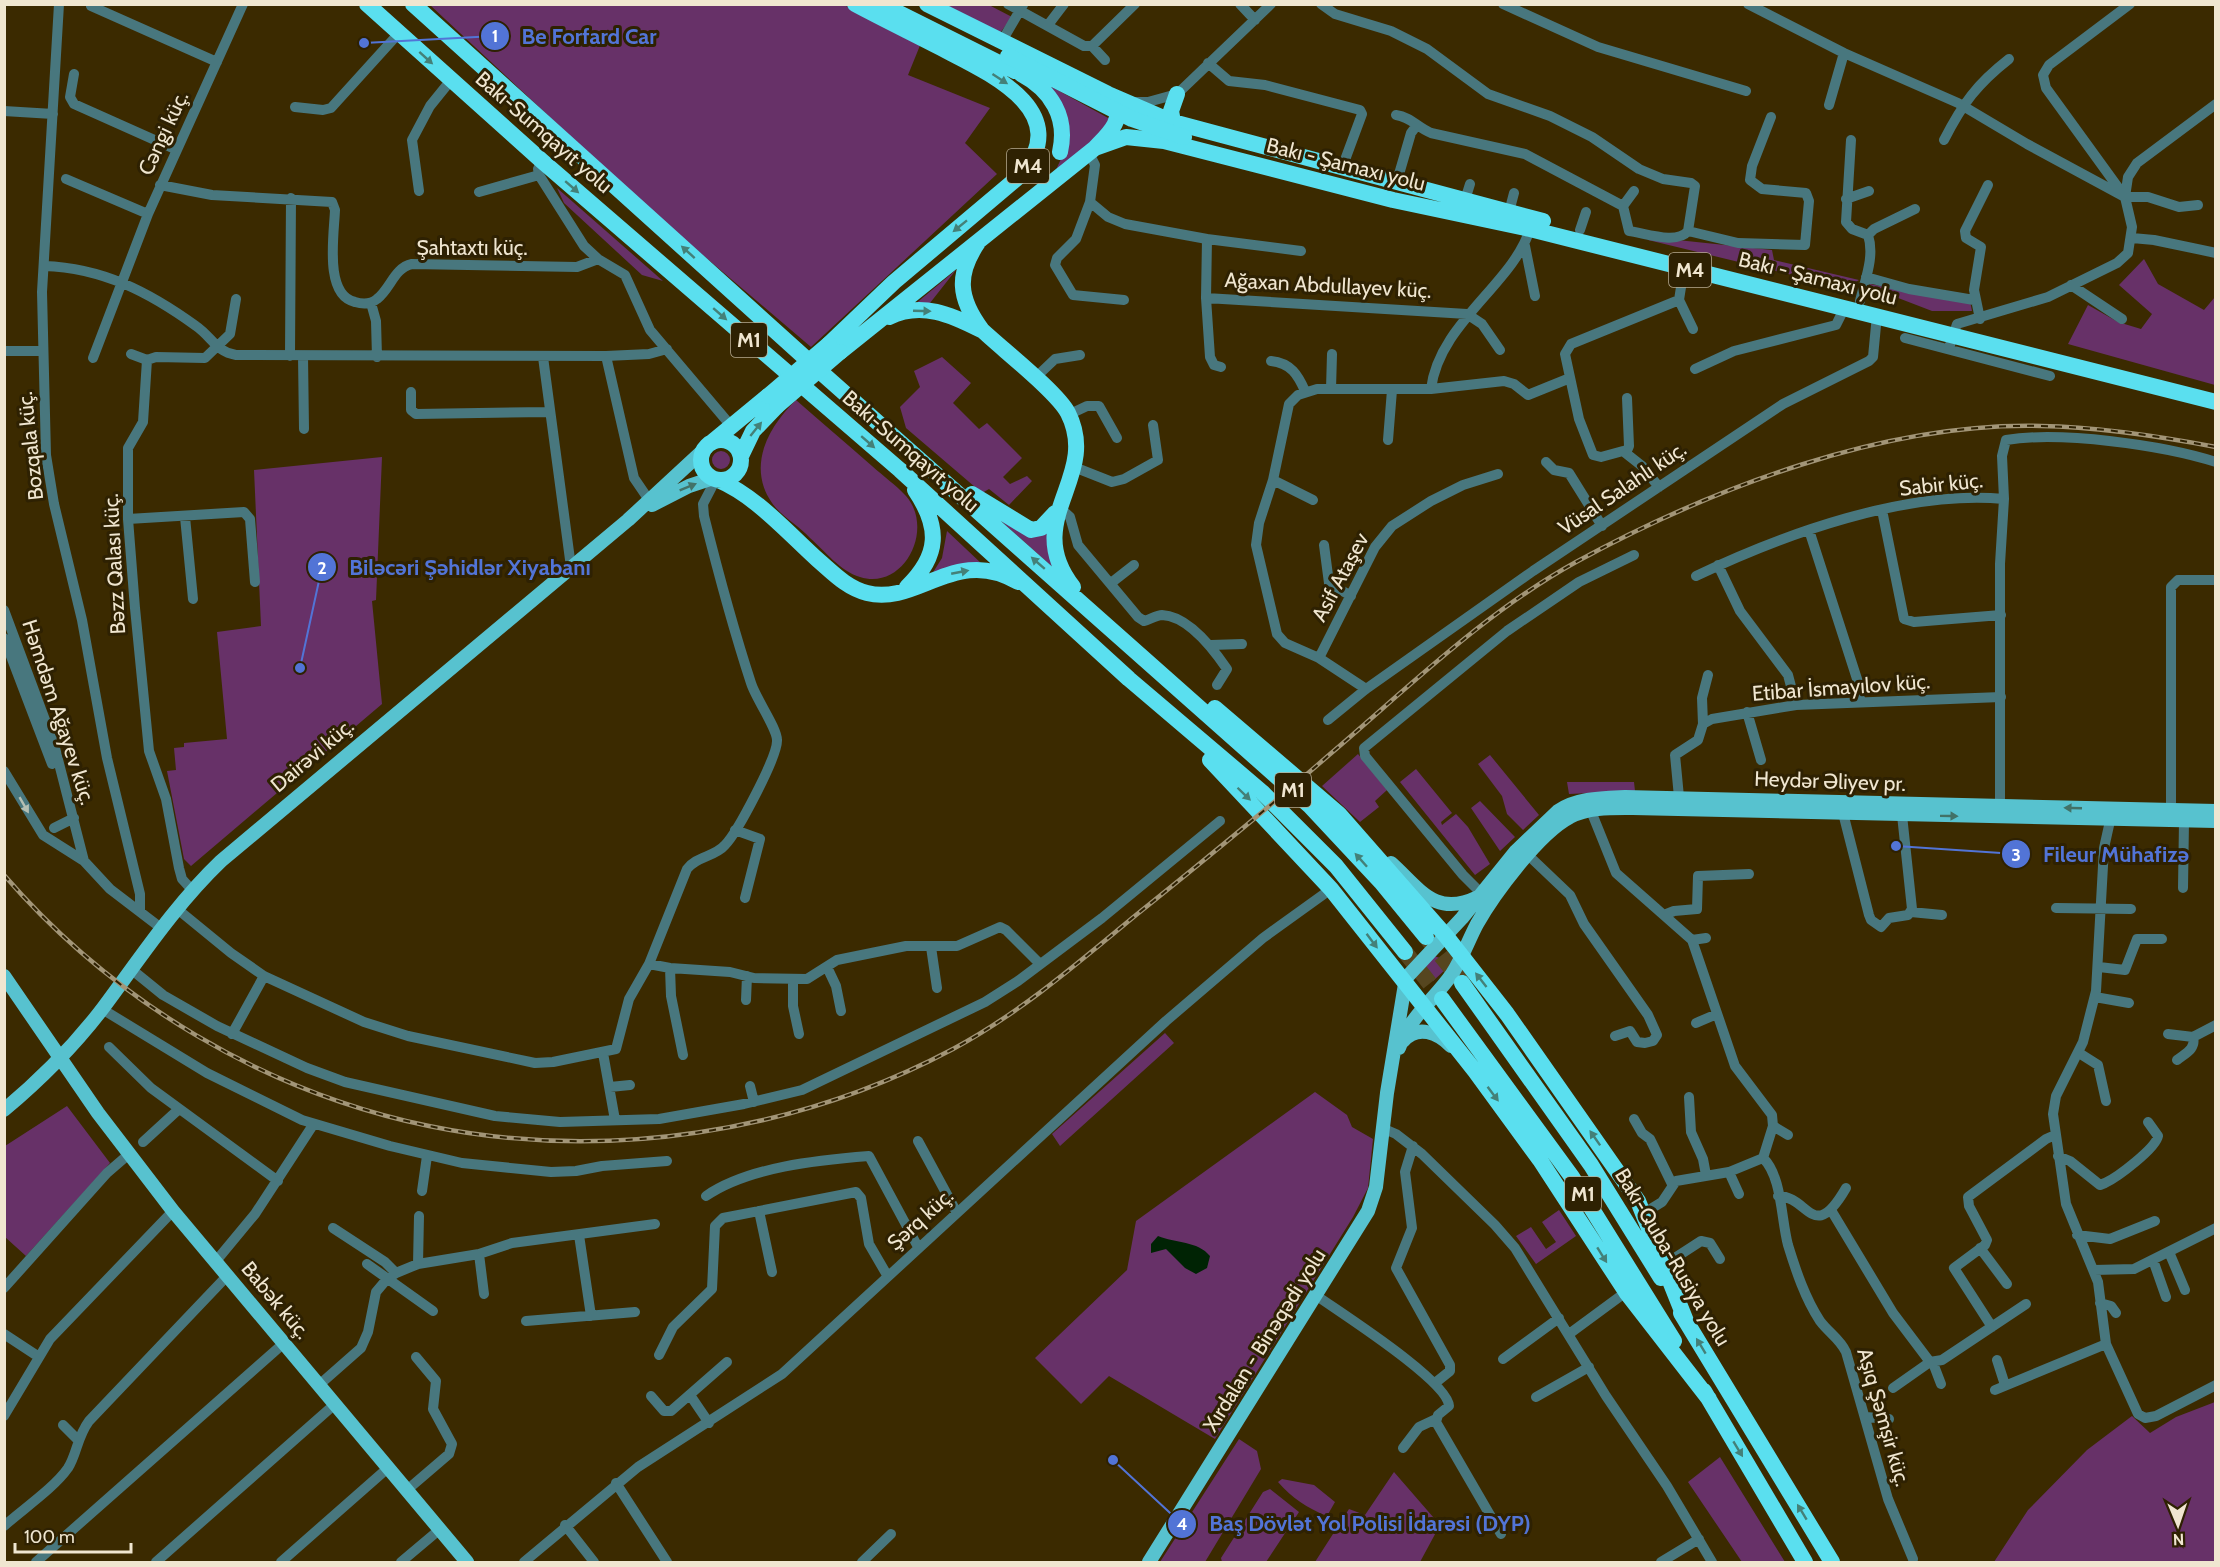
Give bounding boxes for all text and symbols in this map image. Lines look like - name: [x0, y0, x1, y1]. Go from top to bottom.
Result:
- callout: Be Forfard Car: [480, 16, 669, 56]
- text: Be Forfard Car: [521, 23, 657, 50]
- text: 1: [492, 25, 498, 47]
- one-way arrow: [418, 51, 433, 64]
- street label: Bakı-Sumqayıt yolu: [471, 66, 617, 198]
- one-way arrow: [992, 74, 1008, 85]
- street label: Cəngi küç.: [133, 87, 193, 179]
- street label: Bakı - Şamaxı yolu: [1264, 132, 1428, 196]
- road number: M4: [1007, 149, 1049, 183]
- one-way arrow: [564, 180, 579, 193]
- one-way arrow: [952, 220, 967, 232]
- street label: Şahtaxtı küç.: [416, 235, 528, 260]
- one-way arrow: [681, 246, 696, 259]
- street label: Bakı - Şamaxı yolu: [1736, 246, 1900, 310]
- road number: M4: [1669, 253, 1711, 287]
- street label: Ağaxan Abdullayev küç.: [1224, 267, 1432, 303]
- one-way arrow: [913, 306, 932, 315]
- one-way arrow: [712, 308, 728, 321]
- road number: M1: [731, 323, 767, 357]
- street label: Bakı-Sumqayıt yolu: [838, 385, 984, 517]
- street label: Bozqala küç.: [12, 390, 48, 502]
- one-way arrow: [749, 421, 761, 436]
- one-way arrow: [860, 435, 875, 449]
- street label: Vüsal Salahlı küç.: [1553, 436, 1691, 540]
- street label: Sabir küç.: [1898, 467, 1984, 501]
- one-way arrow: [679, 482, 697, 492]
- street label: Bəzz Qalası küç.: [98, 493, 130, 635]
- street label: Asif Ataşev: [1306, 528, 1374, 626]
- callout: Biləcəri Şəhidlər Xiyabanı: [307, 547, 602, 587]
- text: Biləcəri Şəhidlər Xiyabanı: [349, 554, 591, 581]
- text: 2: [317, 557, 327, 579]
- one-way arrow: [1030, 557, 1046, 570]
- one-way arrow: [951, 567, 970, 576]
- street label: Həmdəm Ağayev küç.: [17, 616, 101, 808]
- street label: Etibar İsmayılov küç.: [1751, 668, 1931, 706]
- street label: Dairəvi küç.: [265, 713, 359, 797]
- street label: Heydər Əliyev pr.: [1754, 766, 1906, 796]
- road number: M1: [1275, 773, 1311, 807]
- one-way arrow: [1237, 787, 1251, 801]
- one-way arrow: [19, 797, 30, 813]
- one-way arrow: [2064, 803, 2083, 813]
- one-way arrow: [1940, 811, 1959, 821]
- callout: Fileur Mühafizə: [2001, 834, 2201, 874]
- text: Fileur Mühafizə: [2043, 841, 2189, 868]
- text: 3: [2011, 844, 2021, 866]
- one-way arrow: [1355, 853, 1368, 868]
- one-way arrow: [1366, 933, 1378, 949]
- one-way arrow: [1475, 973, 1487, 988]
- one-way arrow: [1486, 1087, 1498, 1102]
- one-way arrow: [1590, 1130, 1601, 1146]
- street label: Bakı-Quba-Rusiya yolu: [1610, 1164, 1736, 1350]
- road number: M1: [1565, 1177, 1601, 1211]
- street label: Şərq küç.: [882, 1183, 958, 1255]
- street label: Xırdalan - Binəqədi yolu: [1197, 1244, 1331, 1436]
- one-way arrow: [1597, 1247, 1608, 1264]
- street label: Babək küç.: [236, 1256, 316, 1344]
- one-way arrow: [1695, 1338, 1706, 1354]
- street label: Aşıq Şəmşir küç.: [1852, 1345, 1916, 1489]
- one-way arrow: [1733, 1441, 1744, 1457]
- north arrow: [2148, 1495, 2208, 1555]
- one-way arrow: [1797, 1503, 1807, 1520]
- callout: Baş Dövlət Yol Polisi İdarəsi (DYP): [1167, 1504, 1543, 1544]
- text: Baş Dövlət Yol Polisi İdarəsi (DYP): [1209, 1510, 1531, 1537]
- text: 4: [1176, 1513, 1188, 1535]
- scale bar: [15, 1516, 130, 1554]
- text: 100 m: [24, 1526, 75, 1548]
- text: N: [2173, 1530, 2184, 1549]

